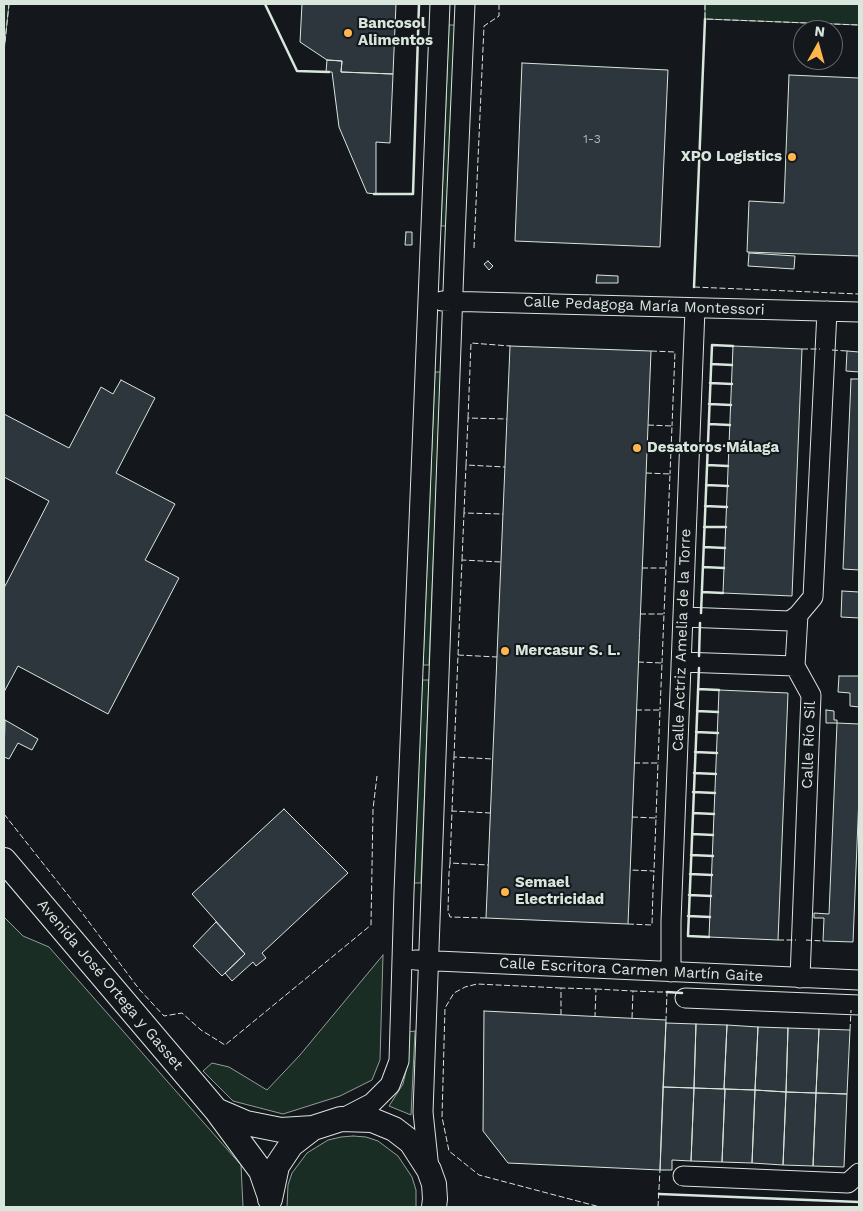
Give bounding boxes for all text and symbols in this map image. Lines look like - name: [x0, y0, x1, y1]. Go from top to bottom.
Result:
- place label: Bancosol Alimentos: [358, 15, 433, 50]
- north arrow: [793, 20, 843, 70]
- text: N: [814, 23, 826, 40]
- marker: Bancosol Alimentos: [342, 27, 354, 39]
- house number: 1-3: [583, 132, 601, 146]
- place label: XPO Logistics: [681, 148, 782, 166]
- marker: XPO Logistics: [786, 151, 798, 163]
- street label: Calle Pedagoga María Montessori: [523, 293, 765, 319]
- place label: Desatoros Málaga: [647, 439, 779, 457]
- marker: Desatoros Málaga: [631, 442, 643, 454]
- street label: Calle Actriz Amelia de la Torre: [669, 528, 695, 752]
- place label: Mercasur S. L.: [515, 642, 621, 660]
- marker: Mercasur S. L.: [499, 645, 511, 657]
- street label: Calle Río Sil: [798, 701, 820, 789]
- place label: Semael Electricidad: [515, 874, 604, 909]
- marker: Semael Electricidad: [499, 886, 511, 898]
- street label: Avenida José Ortega y Gasset: [33, 896, 187, 1074]
- street label: Calle Escritora Carmen Martín Gaite: [498, 954, 764, 986]

